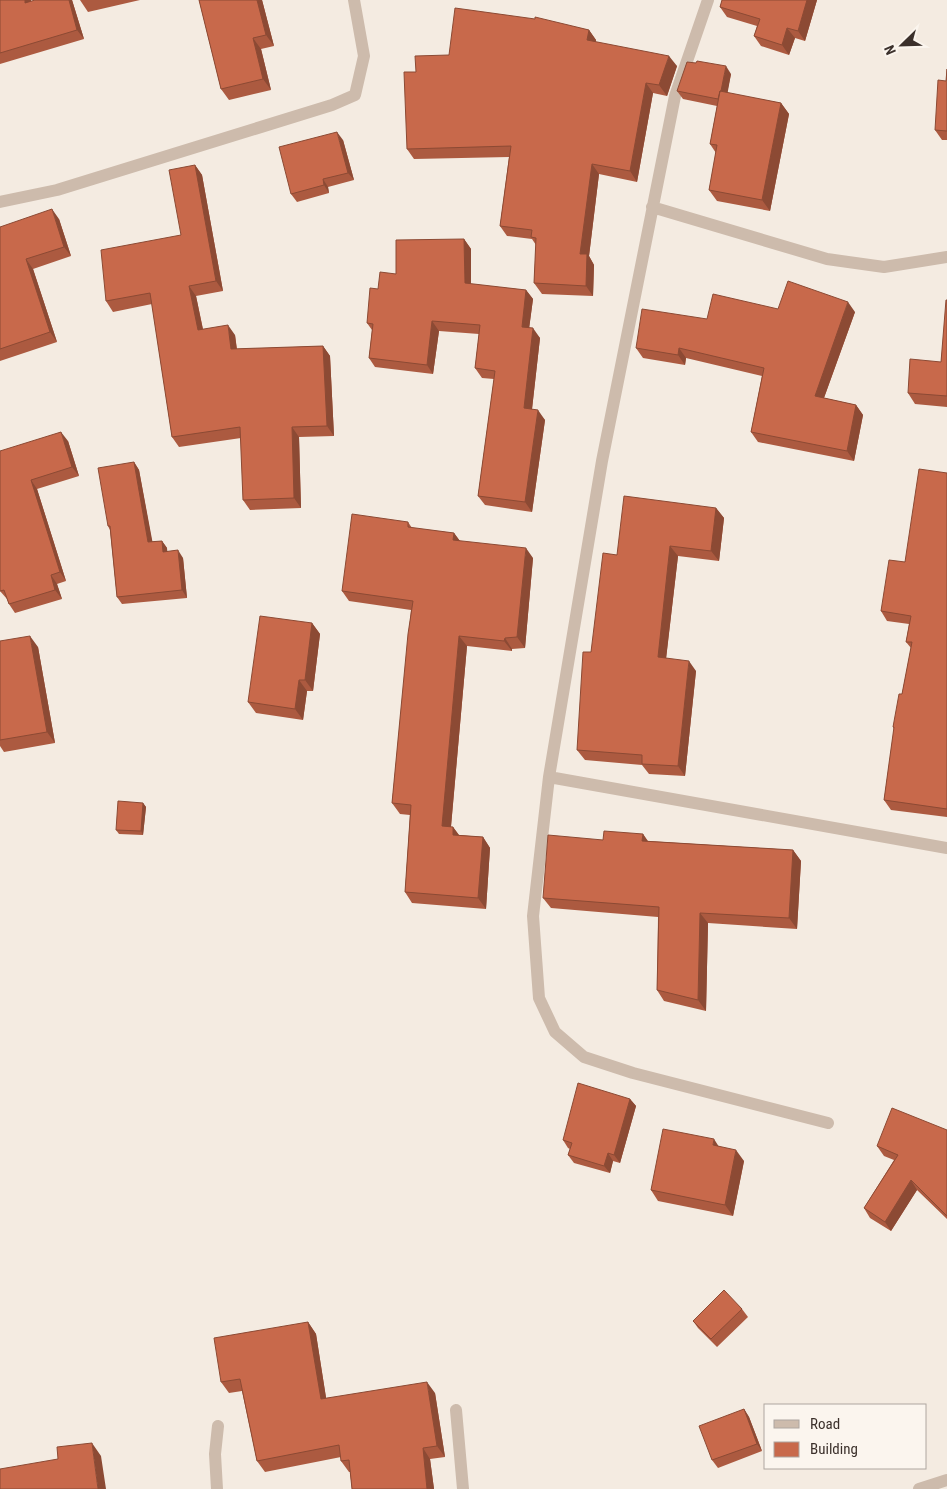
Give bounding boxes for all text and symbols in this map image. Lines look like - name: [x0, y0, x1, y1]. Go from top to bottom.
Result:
- north arrow: [877, 20, 927, 70]
- text: N: [881, 43, 899, 57]
- legend: [764, 1404, 927, 1469]
- text: Road: [810, 1415, 840, 1433]
- text: Building: [810, 1440, 858, 1458]

